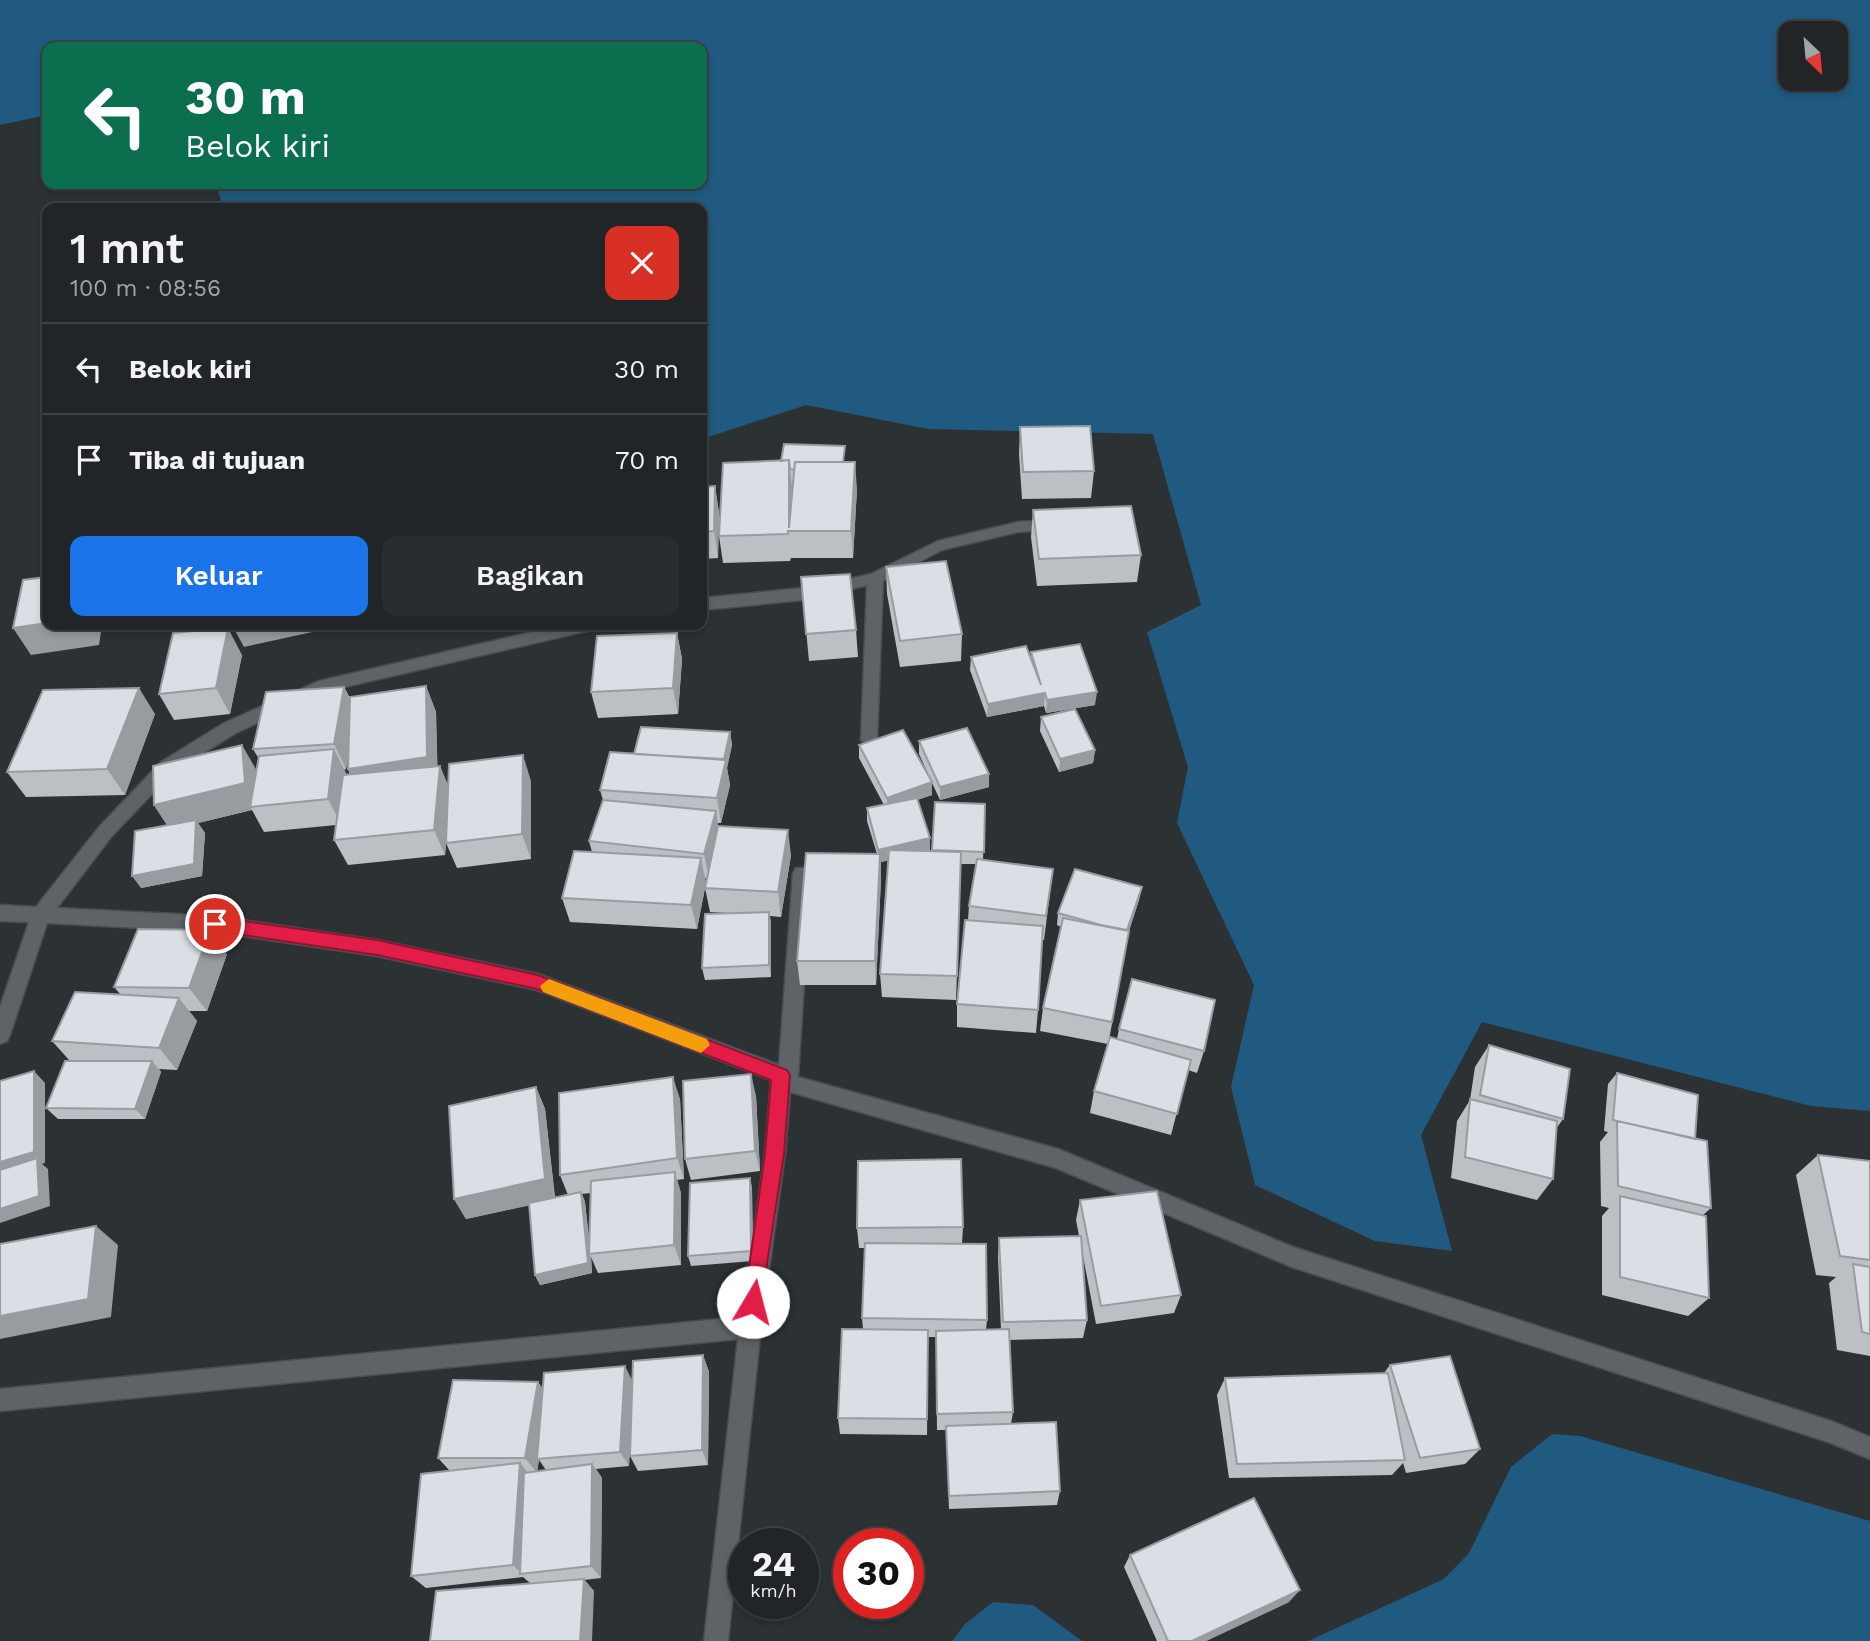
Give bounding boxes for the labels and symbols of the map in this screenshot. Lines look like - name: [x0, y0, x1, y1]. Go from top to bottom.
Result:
- north arrow: [1778, 21, 1848, 91]
- pin: [185, 894, 245, 954]
- position arrow: [716, 1265, 790, 1339]
- speed limit sign: 30: [833, 1528, 924, 1619]

